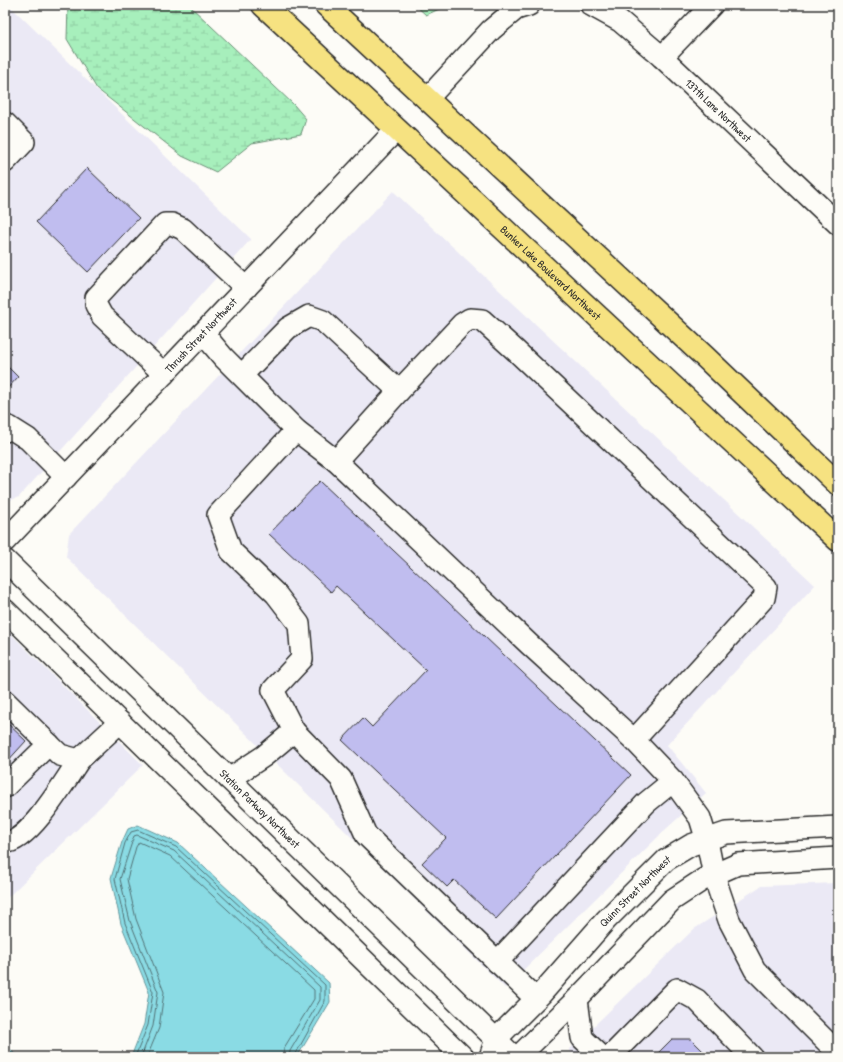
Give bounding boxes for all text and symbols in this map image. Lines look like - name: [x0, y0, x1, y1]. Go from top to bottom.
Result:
- street label: 137th Lane Northwest: [682, 76, 754, 145]
- street label: Bunker Lake Boulevard Northwest: [497, 222, 604, 323]
- street label: Thrush Street Northwest: [162, 295, 240, 376]
- street label: Station Parkway Northwest: [217, 766, 303, 851]
- street label: Quinn Street Northwest: [596, 852, 673, 930]

